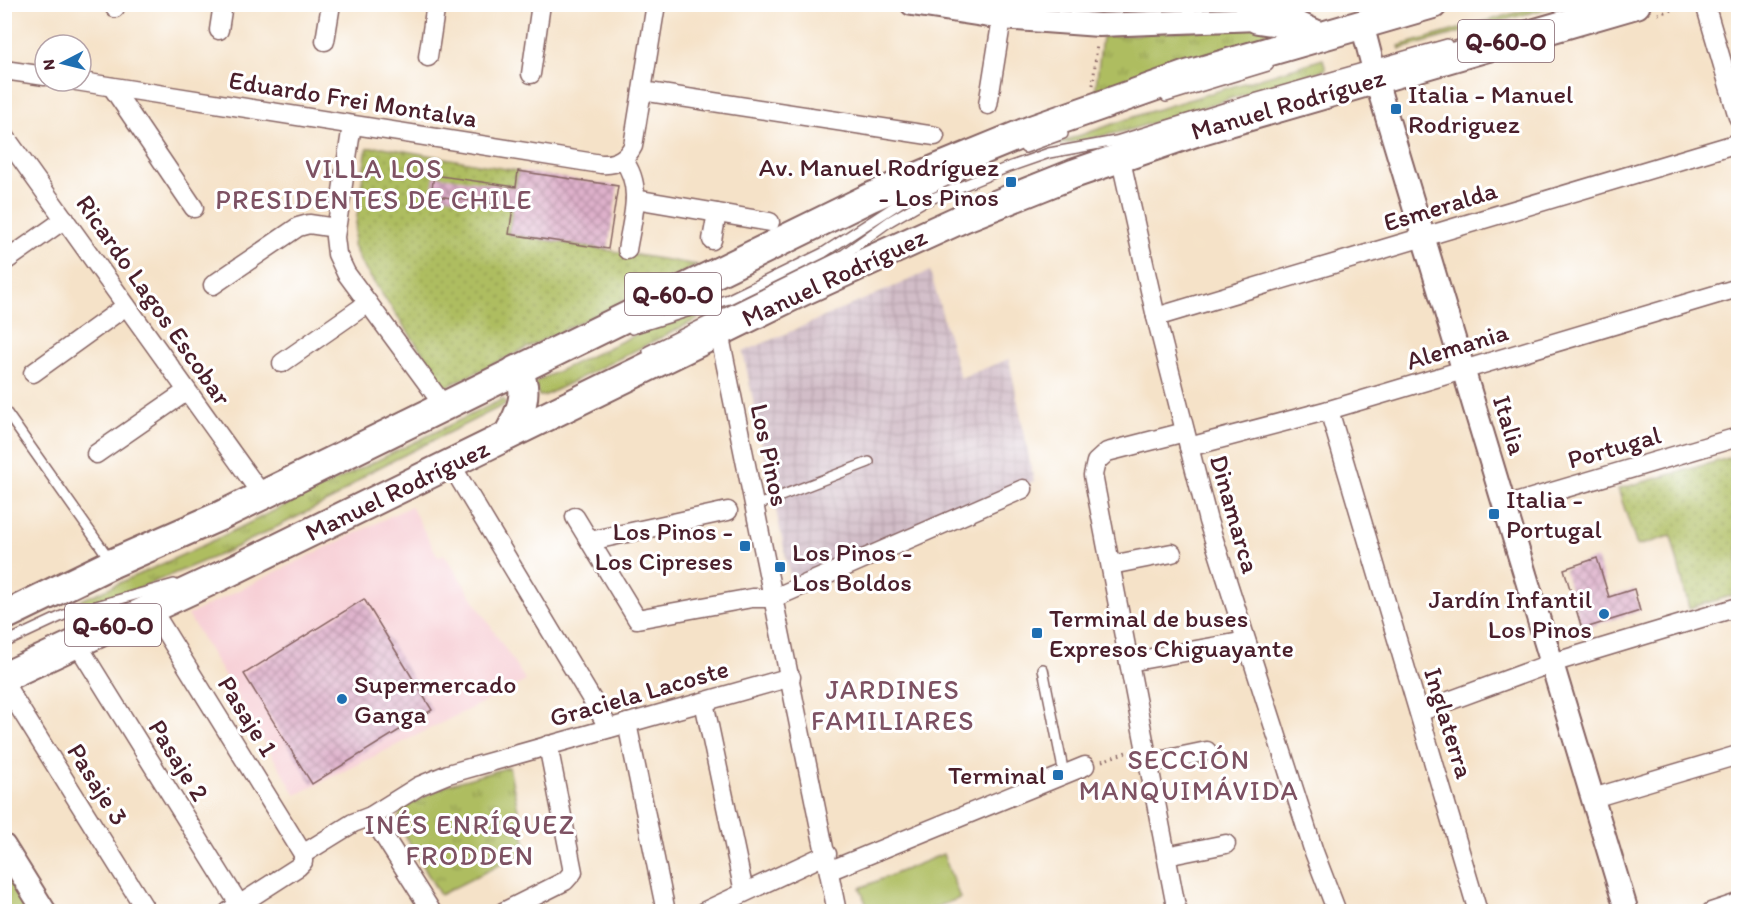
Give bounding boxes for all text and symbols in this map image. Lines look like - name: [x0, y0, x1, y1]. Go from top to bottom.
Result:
- road number: Q-60-O: [1458, 20, 1554, 62]
- north arrow: [33, 33, 93, 93]
- text: N: [39, 58, 59, 71]
- street label: Manuel Rodríguez: [1187, 61, 1389, 147]
- street label: Eduardo Frei Montalva: [227, 64, 480, 134]
- place label: Italia - Manuel Rodriguez: [1408, 78, 1573, 140]
- marker: Italia - Manuel Rodriguez: [1389, 102, 1403, 116]
- place label: Av. Manuel Rodríguez - Los Pinos: [759, 151, 999, 213]
- district label: VILLA LOS PRESIDENTES DE CHILE: [215, 152, 533, 216]
- street label: Esmeralda: [1379, 173, 1501, 238]
- marker: Av. Manuel Rodríguez - Los Pinos: [1004, 175, 1018, 189]
- street label: Ricardo Lagos Escobar: [69, 188, 239, 412]
- street label: Manuel Rodríguez: [736, 220, 932, 334]
- road number: Q-60-O: [625, 273, 721, 315]
- street label: Alemania: [1402, 315, 1512, 377]
- street label: Italia: [1486, 391, 1534, 459]
- street label: Los Pinos: [744, 401, 796, 509]
- street label: Portugal: [1564, 418, 1664, 476]
- street label: Manuel Rodríguez: [300, 432, 494, 548]
- street label: Dinamarca: [1203, 451, 1267, 577]
- place label: Italia - Portugal: [1506, 483, 1602, 545]
- marker: Italia - Portugal: [1487, 507, 1501, 521]
- place label: Los Pinos - Los Cipreses: [595, 515, 733, 577]
- place label: Los Pinos - Los Boldos: [792, 536, 912, 598]
- marker: Los Pinos - Los Cipreses: [738, 539, 752, 553]
- marker: Los Pinos - Los Boldos: [773, 560, 787, 574]
- place label: Jardín Infantil Los Pinos: [1429, 583, 1592, 645]
- place label: Terminal de buses Expresos Chiguayante: [1049, 602, 1294, 664]
- road number: Q-60-O: [65, 604, 161, 646]
- marker: Jardín Infantil Los Pinos: [1597, 607, 1611, 621]
- marker: Terminal de buses Expresos Chiguayante: [1030, 626, 1044, 640]
- street label: Graciela Lacoste: [546, 652, 732, 734]
- street label: Inglaterra: [1417, 664, 1481, 783]
- place label: Supermercado Ganga: [354, 668, 516, 730]
- street label: Pasaje 1: [211, 670, 285, 762]
- district label: JARDINES FAMILIARES: [811, 673, 975, 737]
- marker: Supermercado Ganga: [335, 692, 349, 706]
- street label: Pasaje 2: [141, 713, 217, 807]
- street label: Pasaje 3: [60, 737, 136, 831]
- district label: SECCIÓN MANQUIMÁVIDA: [1079, 743, 1299, 807]
- place label: Terminal: [948, 759, 1046, 791]
- marker: Terminal: [1051, 768, 1065, 782]
- district label: INÉS ENRÍQUEZ FRODDEN: [364, 808, 576, 872]

